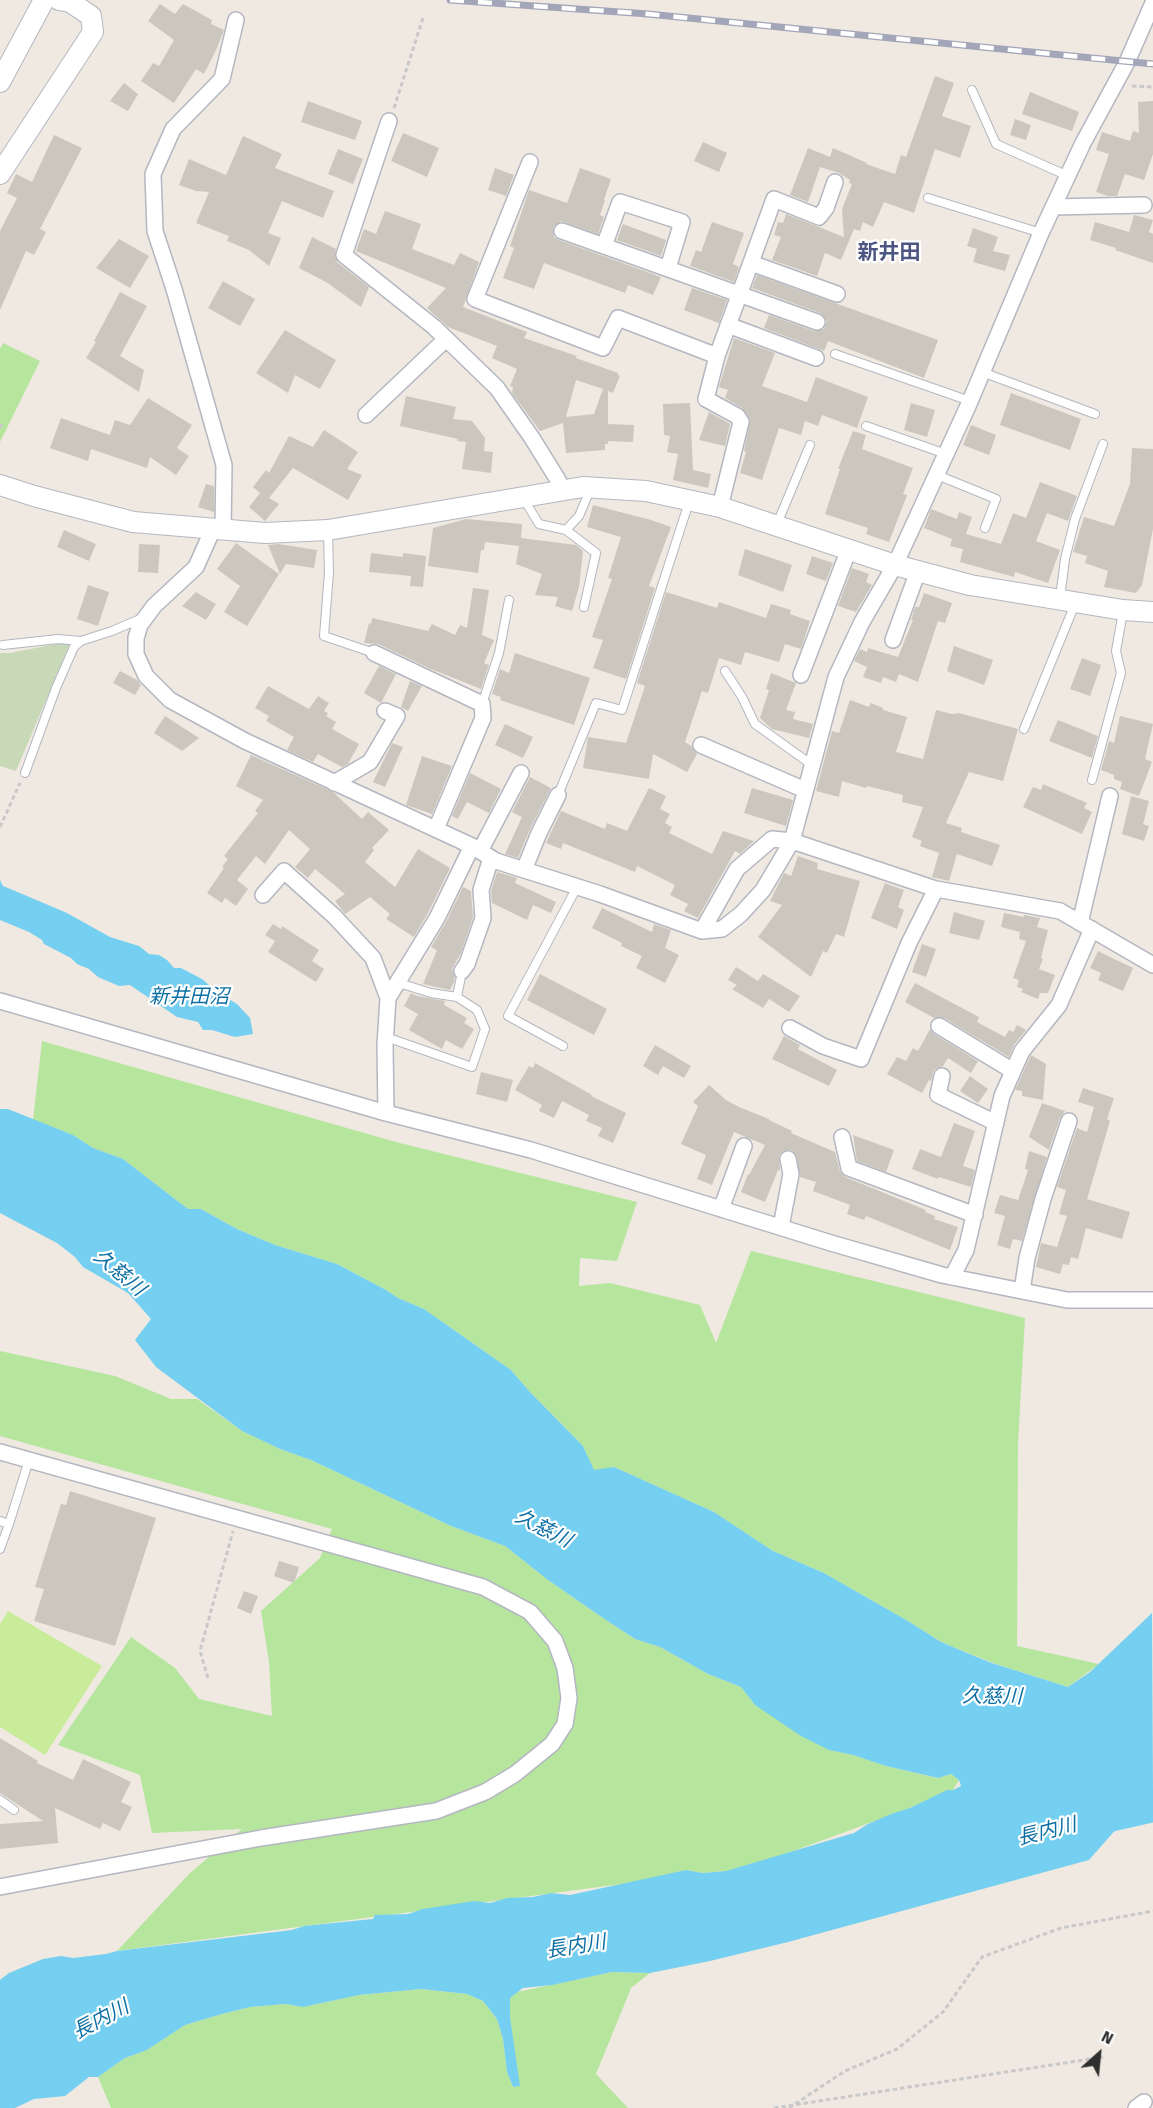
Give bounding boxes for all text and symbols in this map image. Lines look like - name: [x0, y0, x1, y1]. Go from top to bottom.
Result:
- district label: 新井田: [858, 240, 920, 266]
- water label: 新井田沼: [149, 985, 229, 1009]
- water label: 久慈川: [88, 1245, 150, 1301]
- water label: 久慈川: [511, 1505, 575, 1553]
- water label: 久慈川: [962, 1684, 1022, 1710]
- water label: 長内川: [1015, 1813, 1079, 1851]
- water label: 長内川: [544, 1930, 608, 1964]
- water label: 長内川: [69, 1995, 133, 2045]
- north arrow: [1069, 2024, 1129, 2084]
- text: N: [1098, 2027, 1116, 2048]

